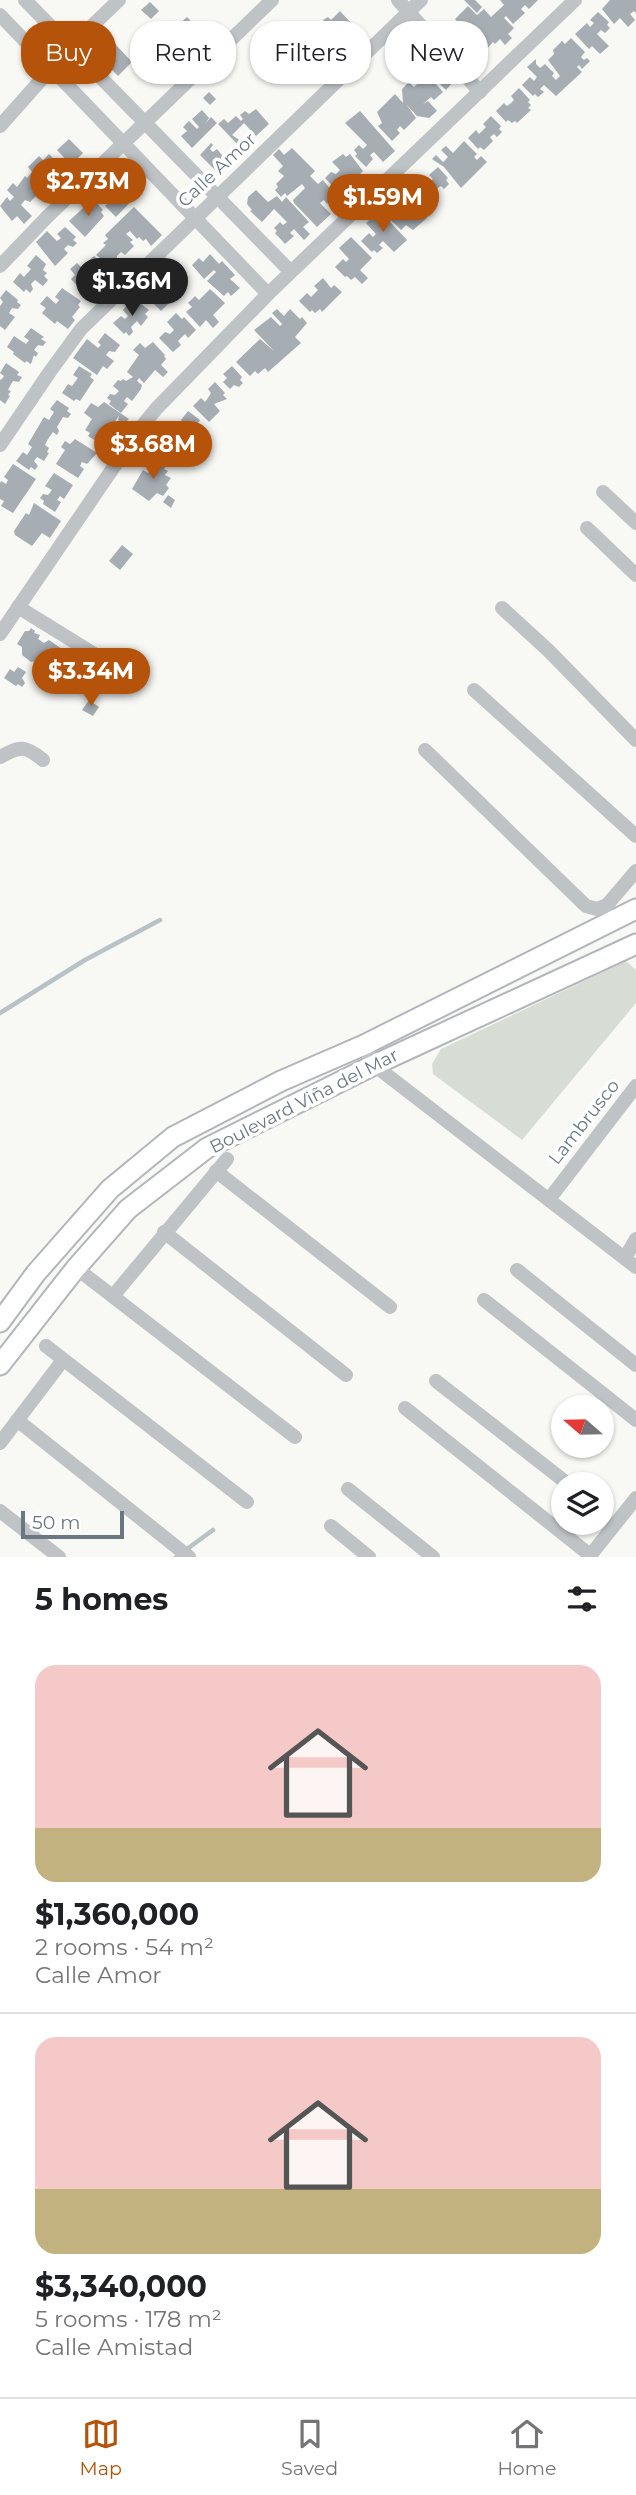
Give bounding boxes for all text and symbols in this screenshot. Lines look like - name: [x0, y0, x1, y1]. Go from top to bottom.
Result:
- chip: Buy: [21, 21, 116, 84]
- chip: Rent: [130, 21, 236, 84]
- chip: Filters: [250, 21, 371, 84]
- chip: New: [385, 21, 488, 84]
- street label: Calle Amor: [173, 128, 261, 212]
- pin: $2.73M: [31, 158, 145, 218]
- text: $2.73M: [46, 167, 130, 195]
- pin: $1.59M: [326, 174, 440, 234]
- text: $1.59M: [343, 183, 423, 211]
- pin: $1.36M: [75, 258, 189, 318]
- text: $1.36M: [92, 267, 172, 295]
- pin: $3.68M: [96, 421, 210, 481]
- text: $3.68M: [110, 430, 196, 458]
- pin: $3.34M: [34, 648, 148, 708]
- text: $3.34M: [48, 657, 134, 685]
- street label: Boulevard Viña del Mar: [206, 1044, 402, 1158]
- street label: Lambrusco: [544, 1075, 624, 1169]
- north arrow: [551, 1395, 614, 1458]
- map controls: [551, 1395, 614, 1535]
- button: layers: [551, 1472, 614, 1535]
- scale bar: [21, 1508, 124, 1540]
- text: 50 m: [32, 1511, 80, 1534]
- icon: filters: [563, 1580, 601, 1618]
- text: 5 homes: [35, 1581, 168, 1618]
- icon: home: [255, 1710, 381, 1836]
- text: $1,360,000: [35, 1896, 199, 1933]
- text: 2 rooms · 54 m²: [35, 1933, 214, 1961]
- text: Calle Amor: [35, 1961, 162, 1989]
- icon: home: [255, 2082, 381, 2208]
- text: $3,340,000: [35, 2268, 207, 2305]
- text: 5 rooms · 178 m²: [35, 2305, 222, 2333]
- text: Calle Amistad: [35, 2333, 193, 2361]
- tab: Map: [80, 2415, 122, 2480]
- tab: Saved: [281, 2415, 338, 2480]
- tab: Home: [497, 2415, 556, 2480]

